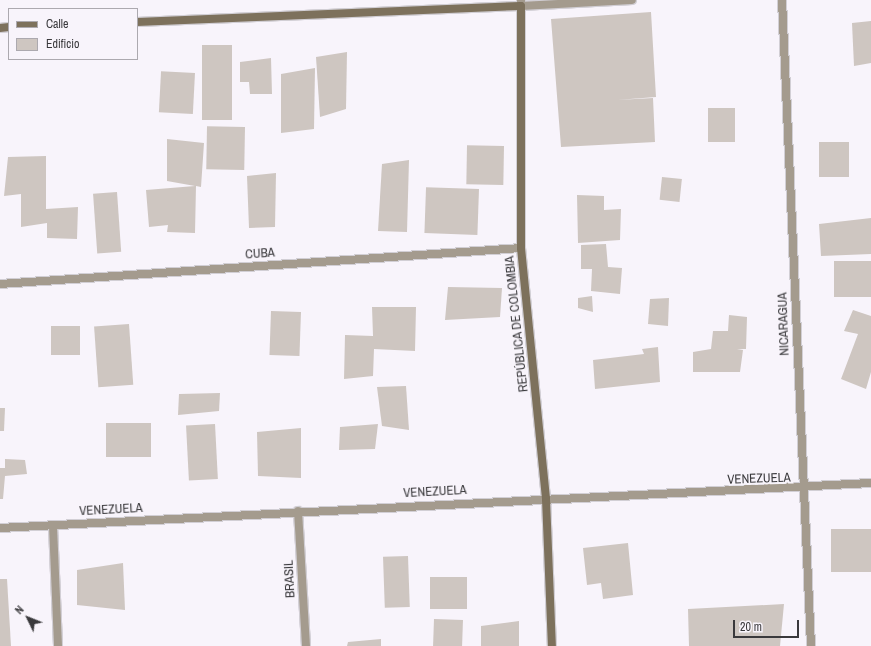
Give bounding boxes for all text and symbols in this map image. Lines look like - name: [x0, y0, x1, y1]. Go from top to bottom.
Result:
- legend: [8, 8, 138, 60]
- text: Calle: [46, 16, 68, 32]
- text: Edificio: [46, 36, 79, 52]
- street label: CUBA: [245, 245, 275, 263]
- street label: REPÚBLICA DE COLOMBIA: [502, 255, 532, 393]
- street label: NICARAGUA: [775, 292, 793, 356]
- street label: VENEZUELA: [727, 470, 791, 488]
- street label: VENEZUELA: [403, 483, 467, 501]
- street label: VENEZUELA: [79, 501, 143, 519]
- street label: BRASIL: [281, 560, 299, 598]
- north arrow: [8, 598, 48, 638]
- text: N: [12, 603, 27, 617]
- scale bar: [735, 612, 801, 638]
- text: 20 m: [740, 619, 762, 635]

